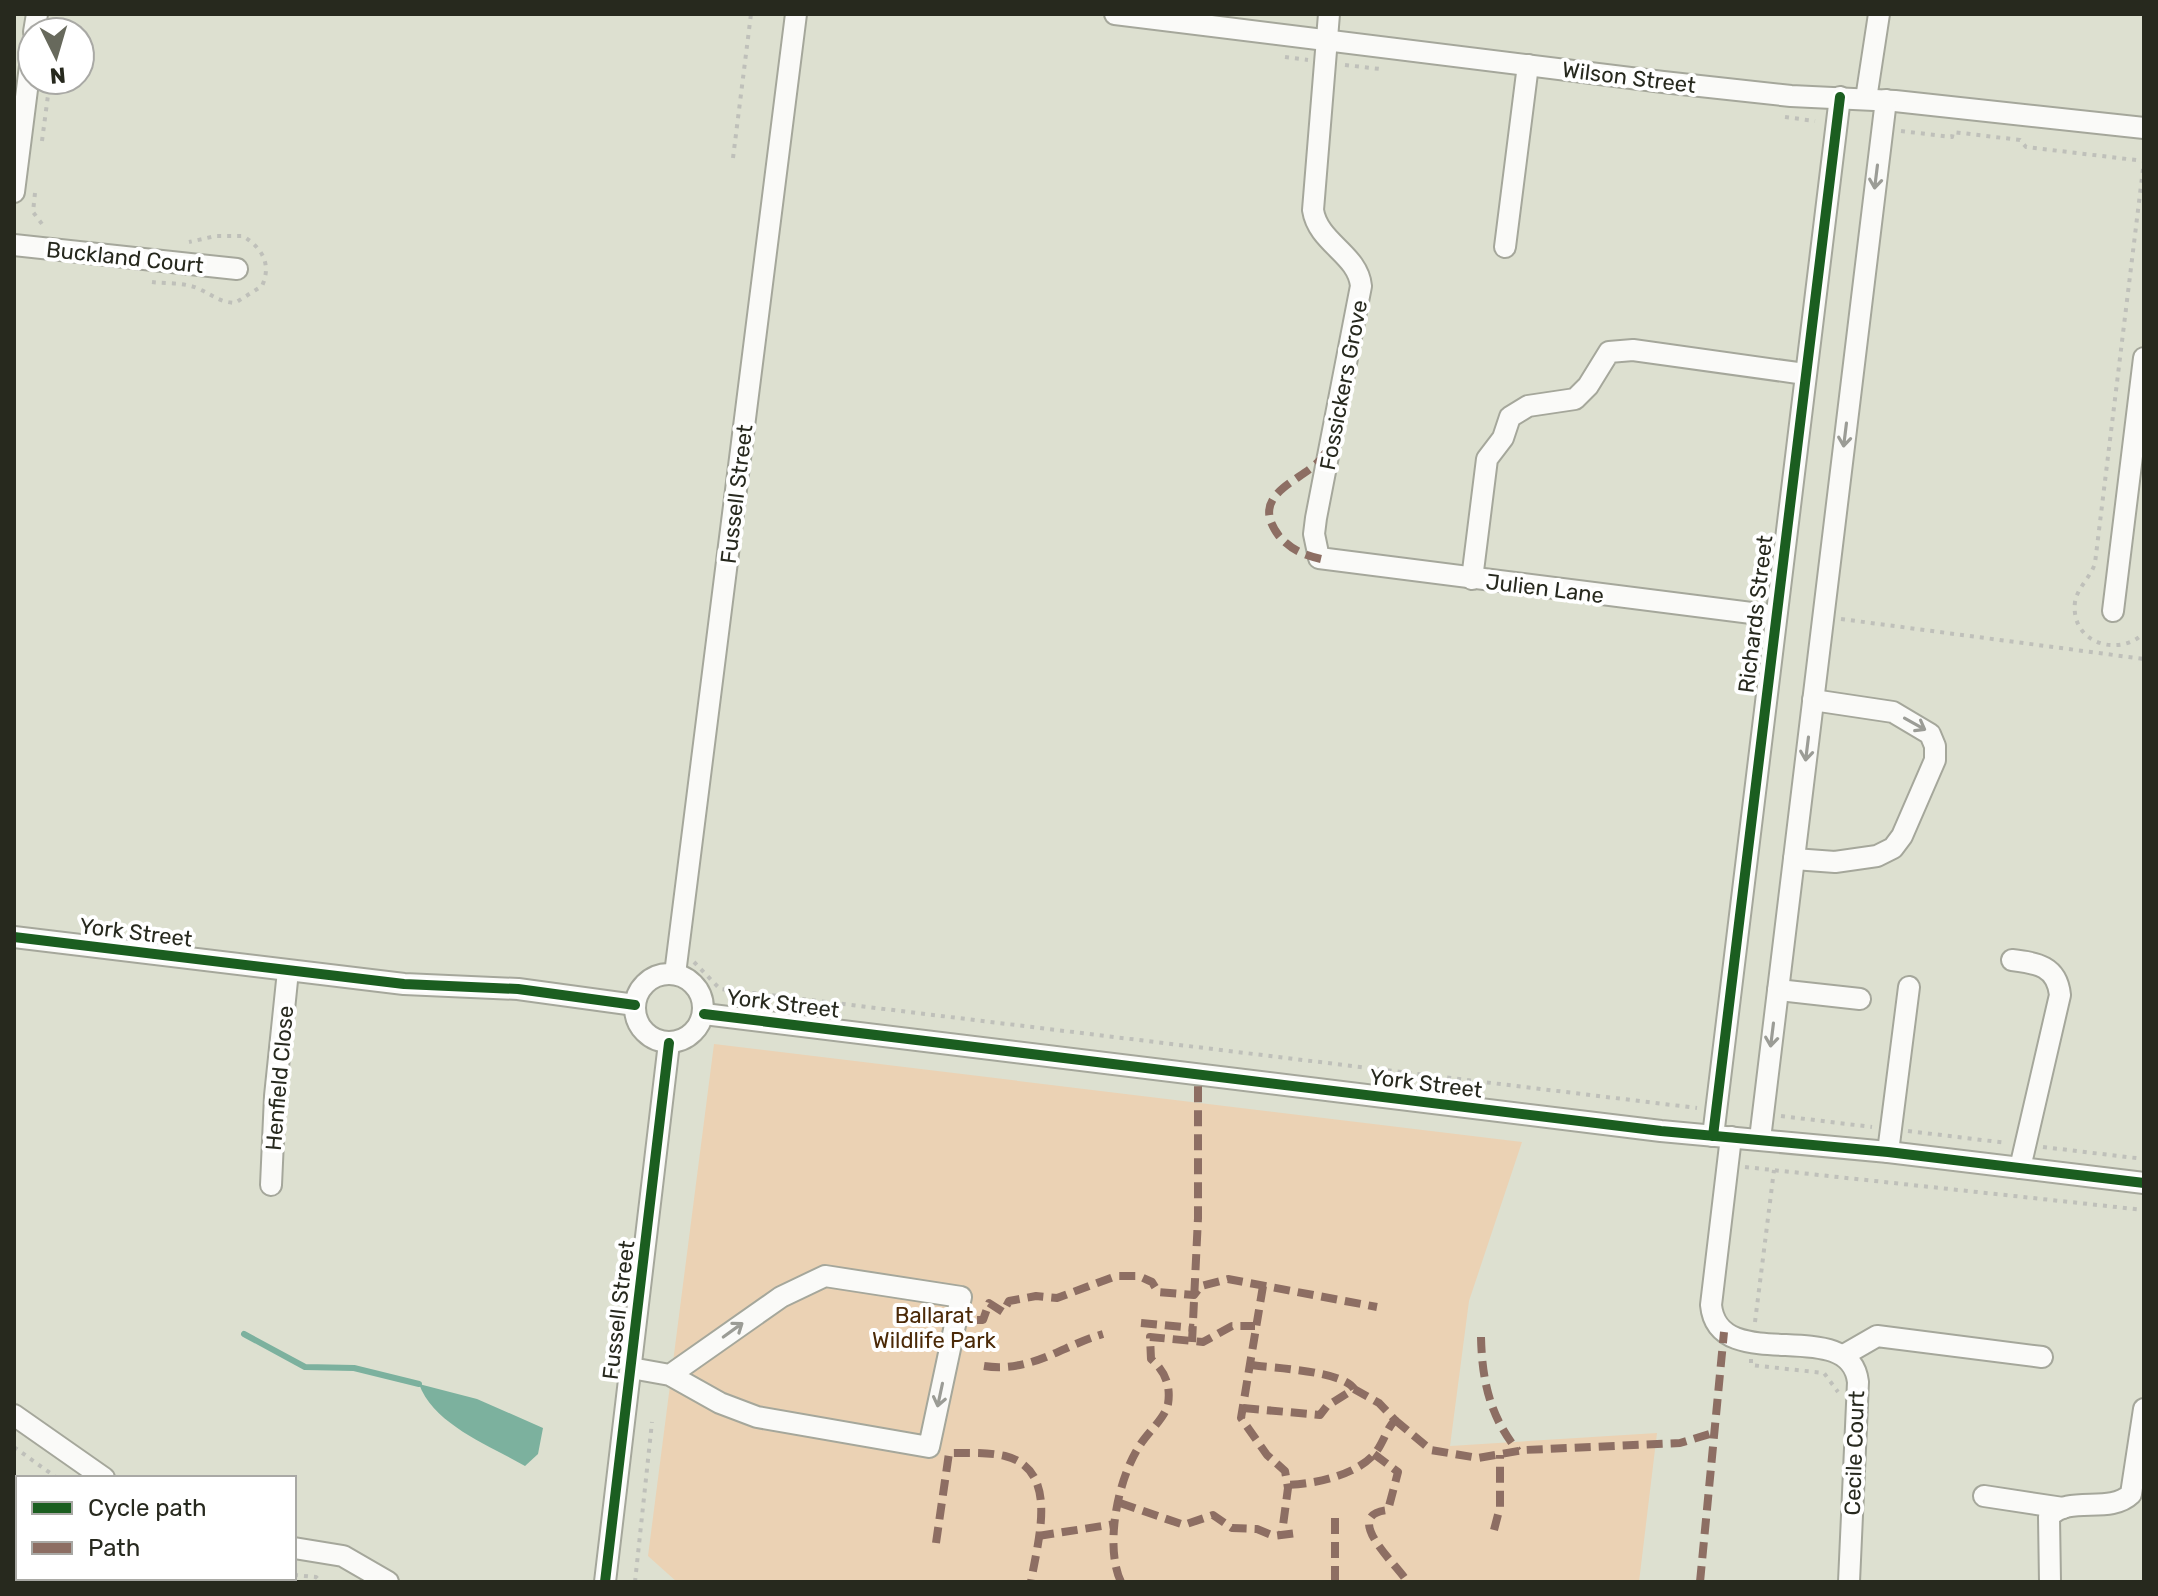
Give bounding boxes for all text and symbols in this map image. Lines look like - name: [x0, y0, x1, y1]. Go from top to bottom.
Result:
- north arrow: [16, 16, 96, 96]
- street label: Wilson Street: [1561, 56, 1698, 99]
- text: N: [49, 61, 67, 90]
- one-way arrow: [1869, 163, 1884, 190]
- street label: Buckland Court: [45, 236, 205, 279]
- street label: Fossickers Grove: [1314, 298, 1373, 472]
- street label: Fussell Street: [715, 422, 758, 565]
- one-way arrow: [1837, 422, 1852, 447]
- street label: Richards Street: [1732, 533, 1779, 695]
- street label: Julien Lane: [1484, 568, 1606, 609]
- one-way arrow: [1903, 716, 1926, 732]
- one-way arrow: [1799, 736, 1814, 761]
- street label: York Street: [78, 912, 194, 953]
- street label: York Street: [725, 983, 841, 1024]
- street label: Henfield Close: [260, 1004, 299, 1152]
- one-way arrow: [1765, 1021, 1780, 1048]
- street label: York Street: [1368, 1063, 1484, 1104]
- street label: Fussell Street: [597, 1238, 640, 1381]
- park label: Ballarat Wildlife Park: [872, 1302, 997, 1354]
- one-way arrow: [722, 1322, 743, 1339]
- one-way arrow: [932, 1381, 947, 1407]
- street label: Cecile Court: [1839, 1390, 1870, 1516]
- legend: [16, 1476, 296, 1580]
- text: Cycle path: [88, 1494, 207, 1522]
- text: Path: [88, 1534, 140, 1562]

